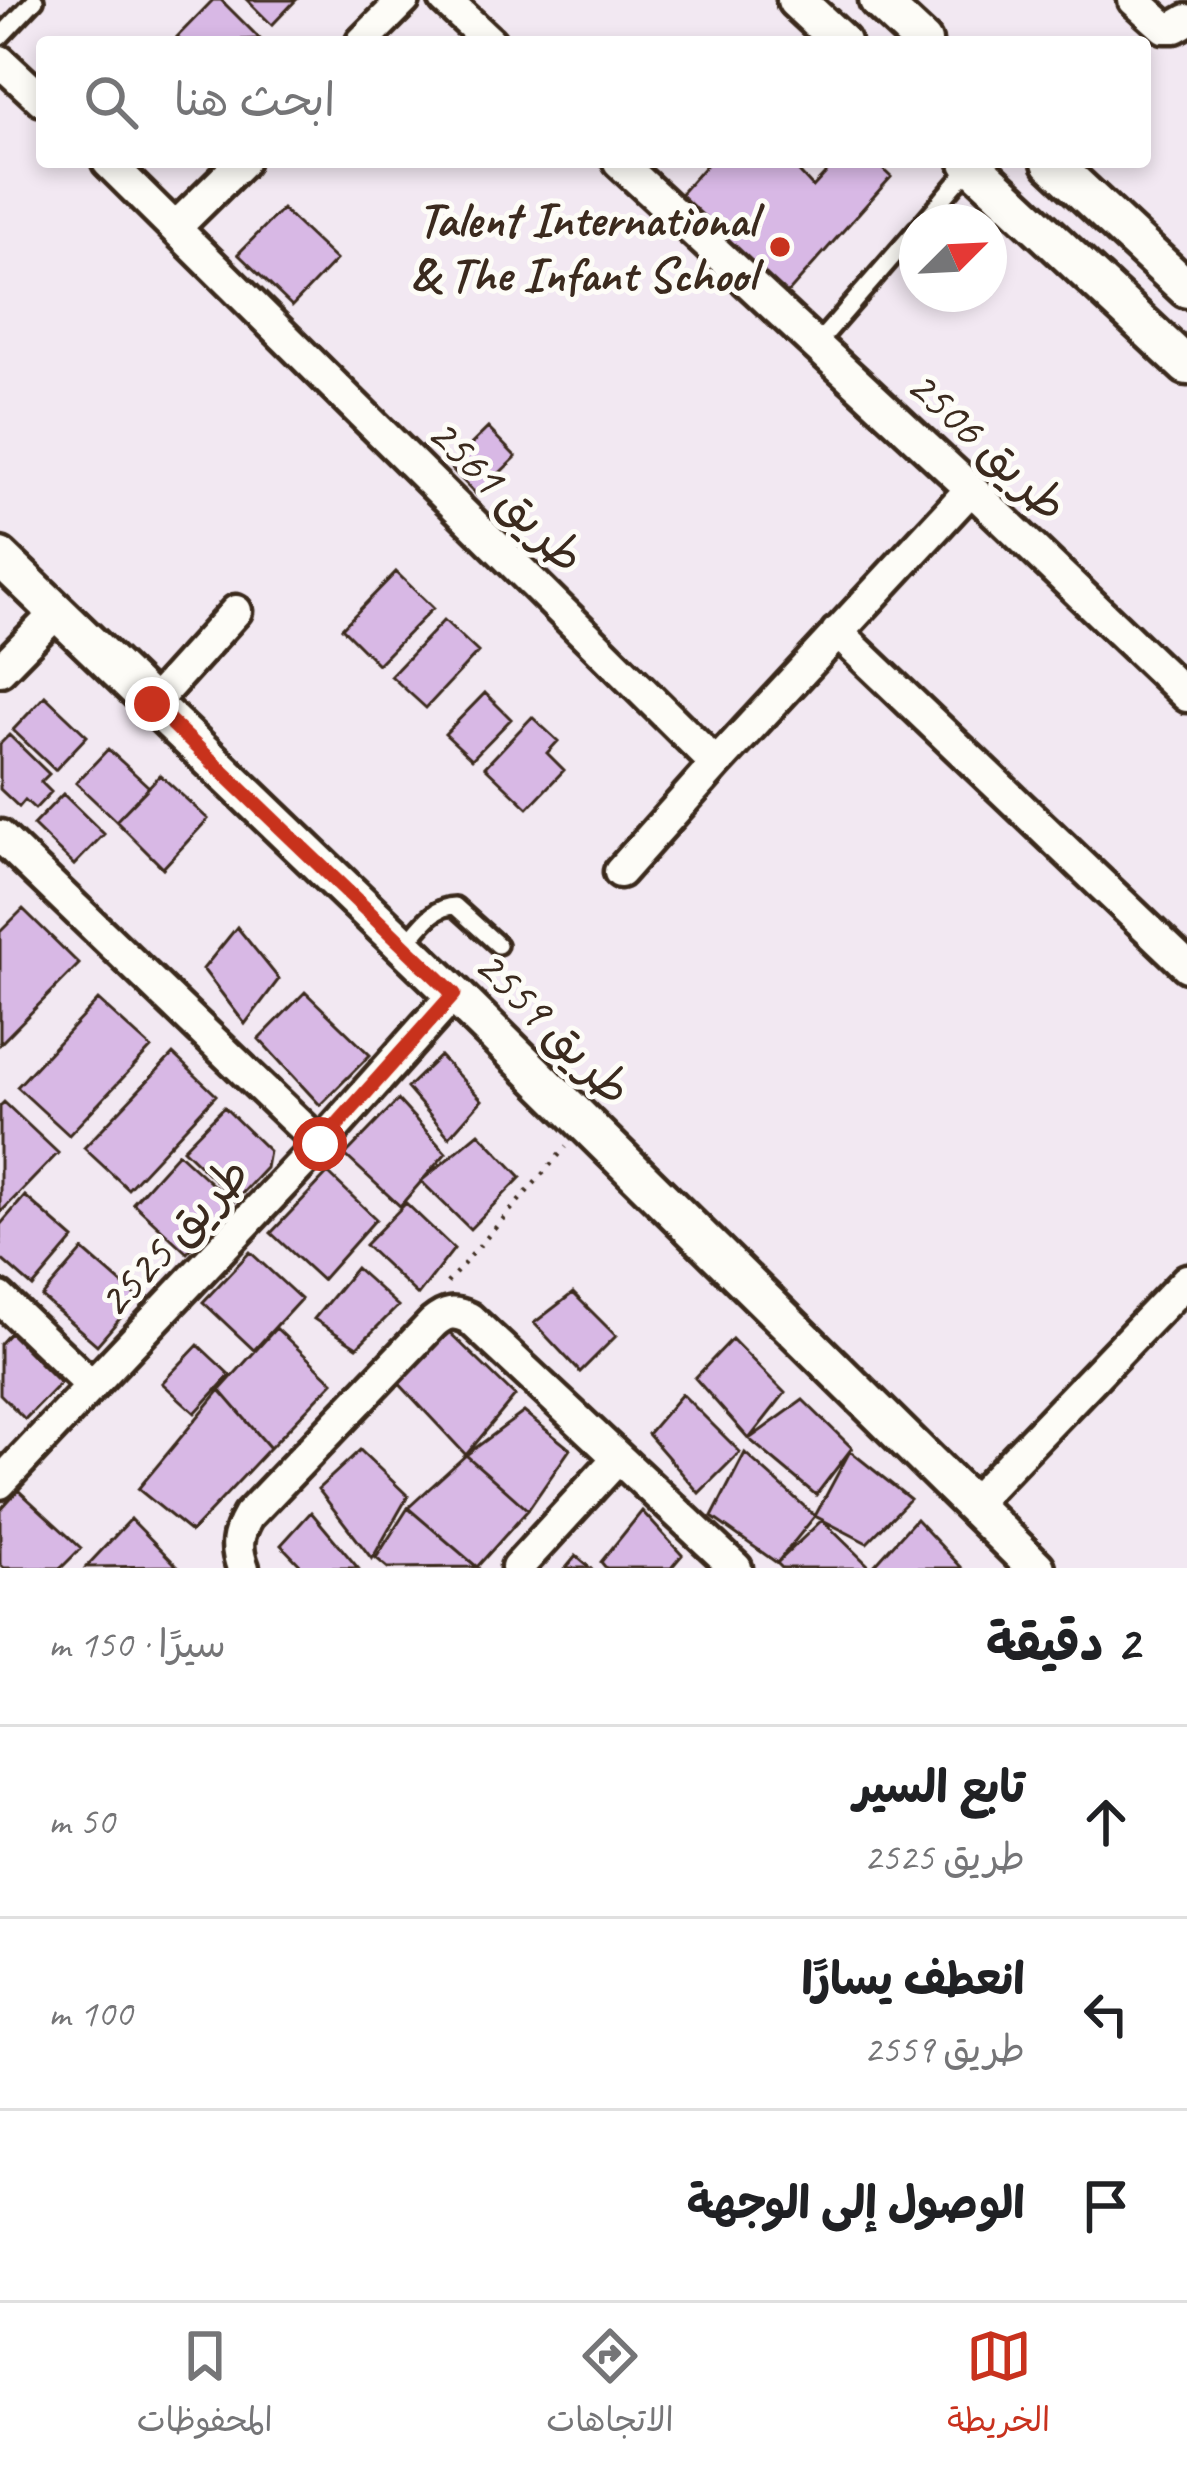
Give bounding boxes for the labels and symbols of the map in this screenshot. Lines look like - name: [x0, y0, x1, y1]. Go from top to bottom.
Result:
- place label: Talent International & The Infant School: [411, 190, 765, 305]
- north arrow: [899, 204, 1007, 312]
- marker: Talent International & The Infant School: [767, 234, 793, 260]
- street label: طريق 2506: [894, 355, 1080, 534]
- street label: طريق 2561: [415, 403, 598, 586]
- route end: [125, 677, 179, 731]
- street label: طريق 2559: [462, 935, 645, 1118]
- route start: [293, 1117, 347, 1171]
- street label: طريق 2525: [83, 1144, 262, 1330]

